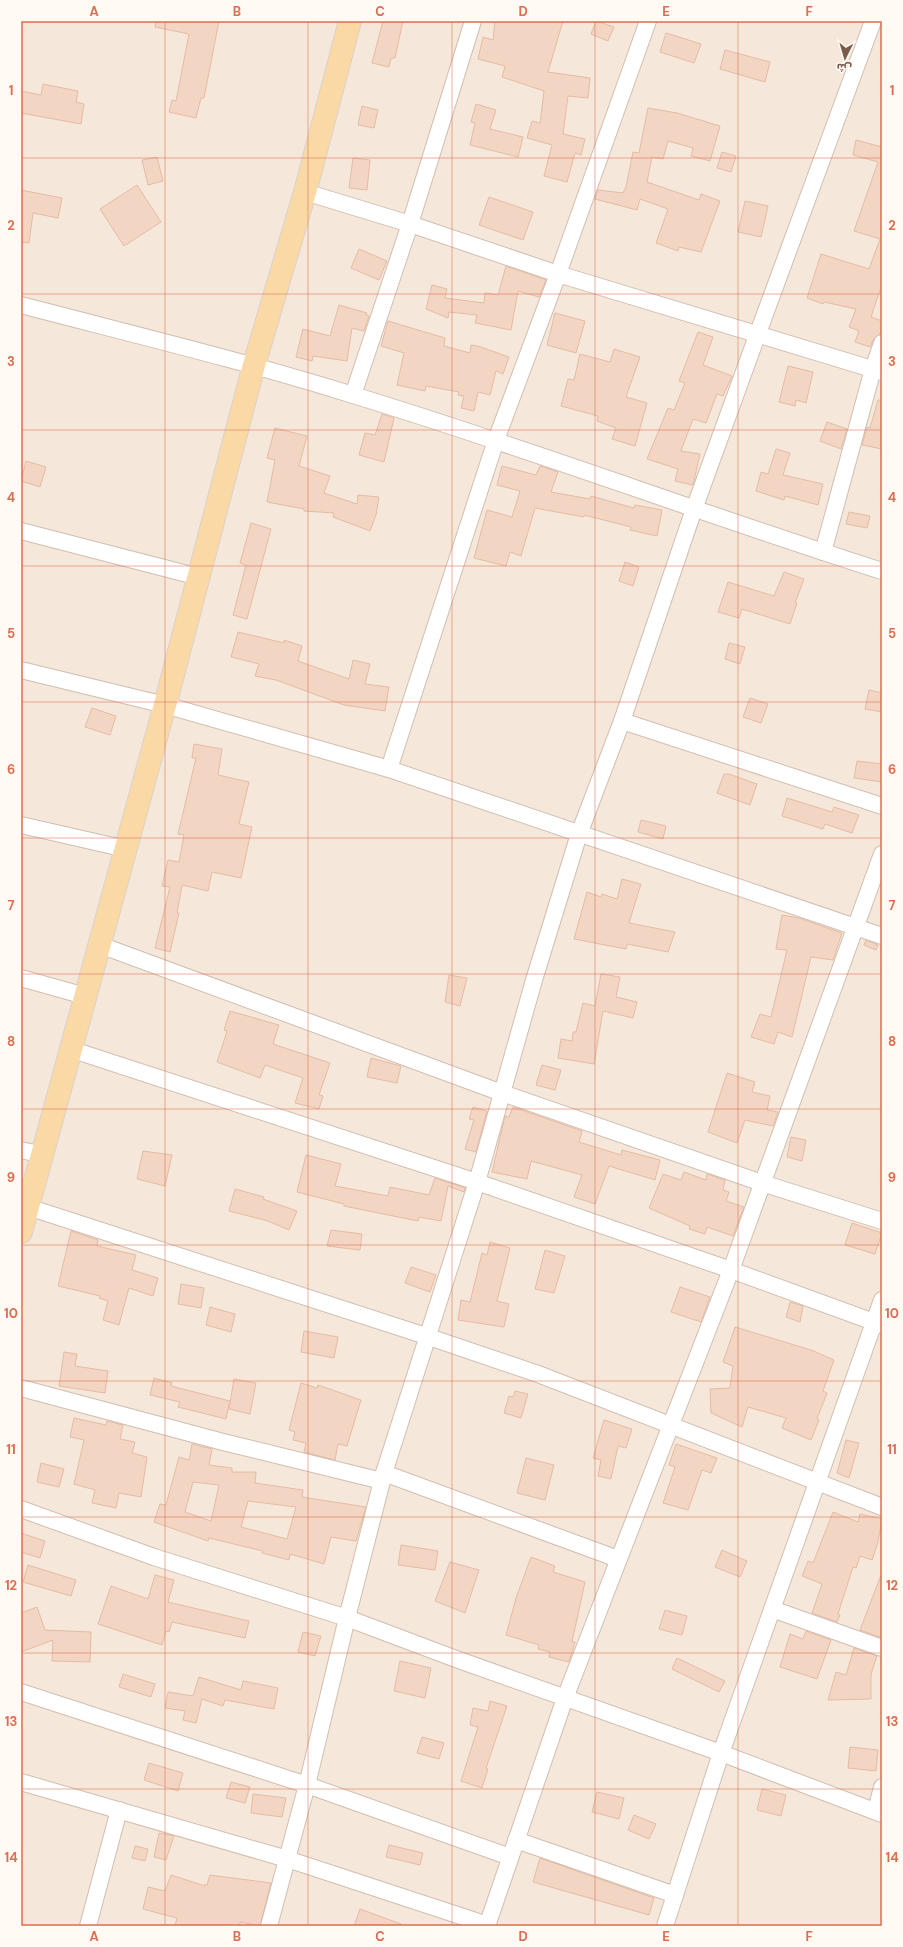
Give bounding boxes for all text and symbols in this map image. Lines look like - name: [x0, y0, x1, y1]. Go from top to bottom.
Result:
- text: A: [89, 3, 99, 20]
- text: B: [233, 3, 241, 20]
- text: C: [375, 3, 385, 20]
- text: D: [518, 3, 528, 20]
- text: E: [662, 3, 670, 20]
- text: F: [805, 3, 813, 20]
- north arrow: [825, 38, 865, 78]
- text: ش: [836, 60, 852, 76]
- text: 1: [9, 82, 13, 99]
- text: 1: [890, 82, 894, 99]
- text: 2: [7, 217, 15, 234]
- text: 2: [888, 217, 896, 234]
- text: 3: [7, 353, 15, 370]
- text: 3: [888, 353, 896, 370]
- text: 4: [7, 489, 15, 506]
- text: 4: [888, 489, 896, 506]
- text: 5: [7, 625, 15, 642]
- text: 5: [888, 625, 896, 642]
- text: 6: [7, 761, 15, 778]
- text: 6: [888, 761, 896, 778]
- text: 7: [8, 897, 15, 914]
- text: 7: [889, 897, 896, 914]
- text: 8: [7, 1033, 15, 1050]
- text: 8: [888, 1033, 896, 1050]
- text: 9: [7, 1169, 15, 1186]
- text: 9: [888, 1169, 896, 1186]
- text: 10: [4, 1305, 18, 1322]
- text: 10: [885, 1305, 899, 1322]
- text: 11: [6, 1441, 16, 1458]
- text: 11: [887, 1441, 897, 1458]
- text: 12: [5, 1577, 17, 1594]
- text: 12: [886, 1577, 898, 1594]
- text: 13: [5, 1713, 17, 1730]
- text: 13: [886, 1713, 898, 1730]
- text: 14: [4, 1849, 18, 1866]
- text: 14: [885, 1849, 899, 1866]
- text: A: [89, 1928, 99, 1945]
- text: B: [233, 1928, 241, 1945]
- text: C: [375, 1928, 385, 1945]
- text: D: [518, 1928, 528, 1945]
- text: E: [662, 1928, 670, 1945]
- text: F: [805, 1928, 813, 1945]

